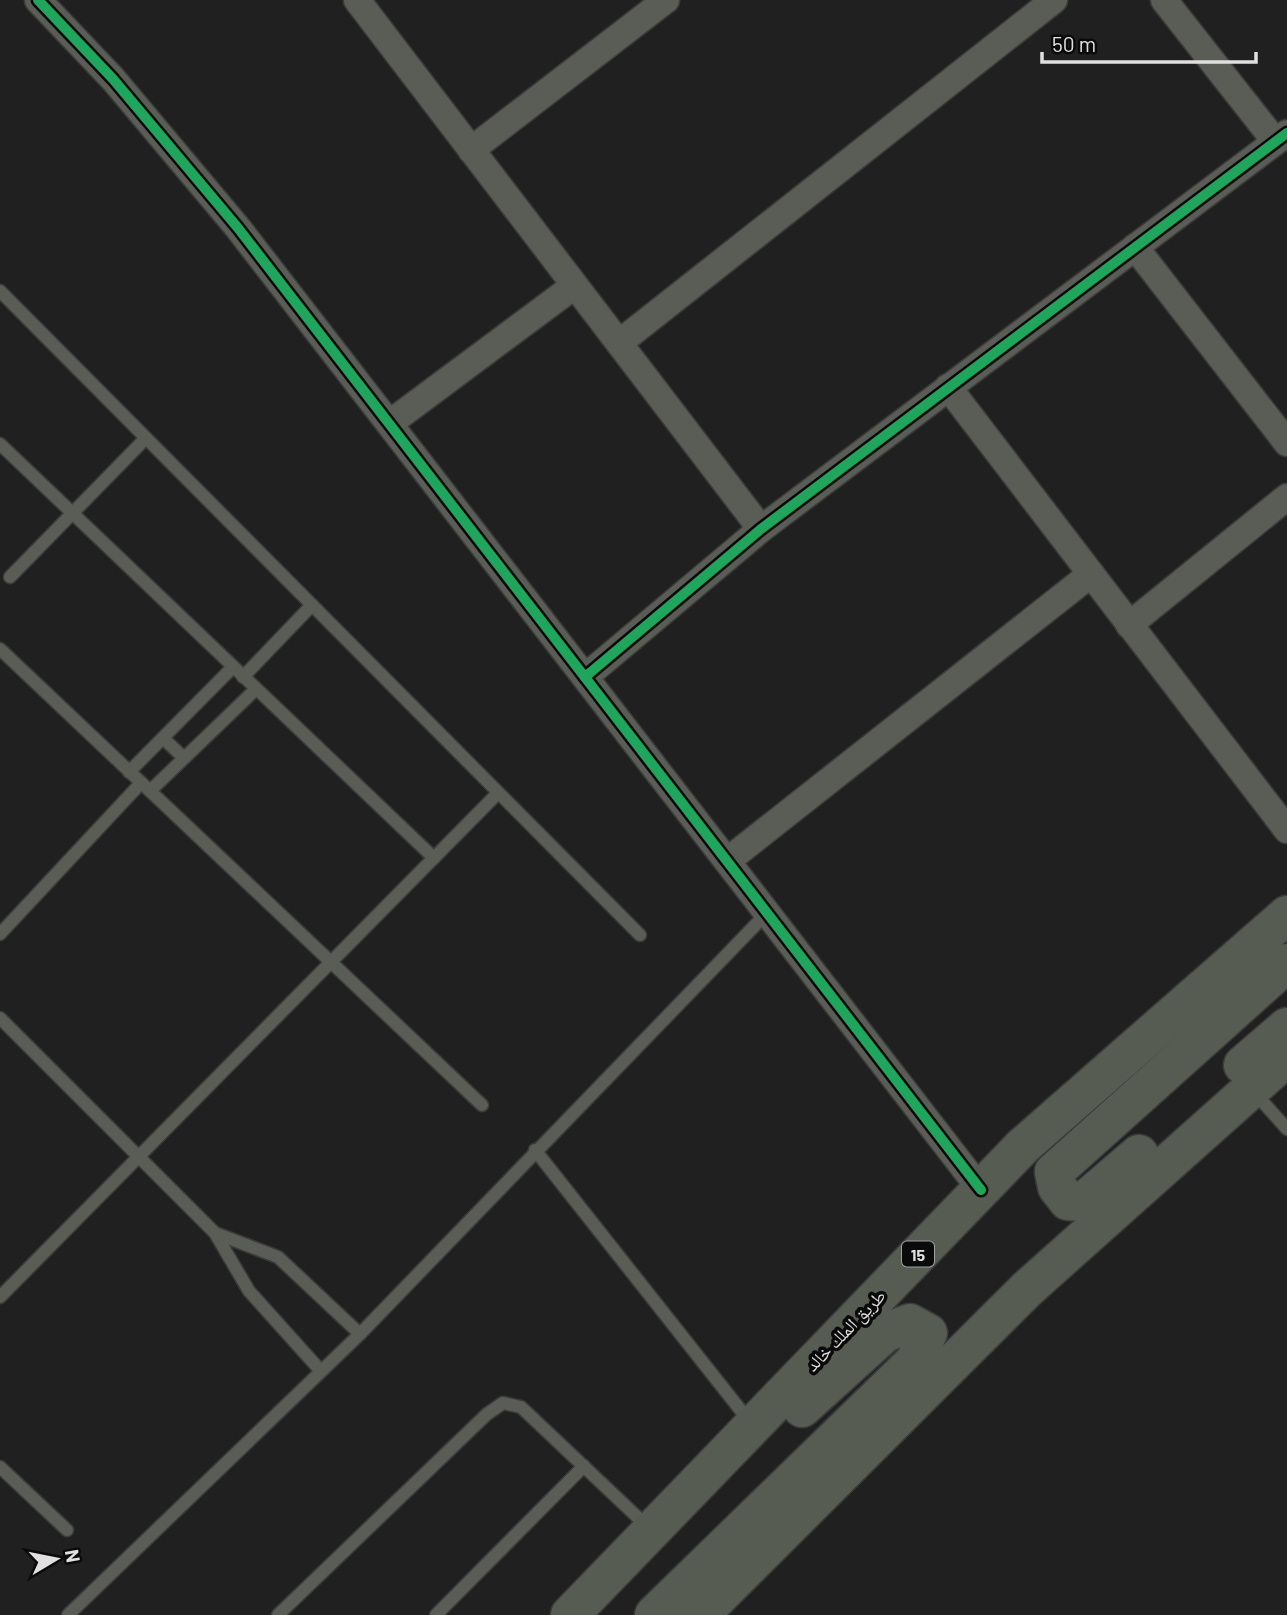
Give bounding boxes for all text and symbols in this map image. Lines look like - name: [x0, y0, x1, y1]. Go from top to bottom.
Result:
- scale bar: [1042, 21, 1256, 65]
- text: 50 m: [1052, 31, 1096, 56]
- road number: 15: [902, 1242, 934, 1266]
- street label: طريق الملك خالد: [800, 1284, 890, 1376]
- north arrow: [21, 1524, 91, 1594]
- text: N: [61, 1548, 86, 1564]

